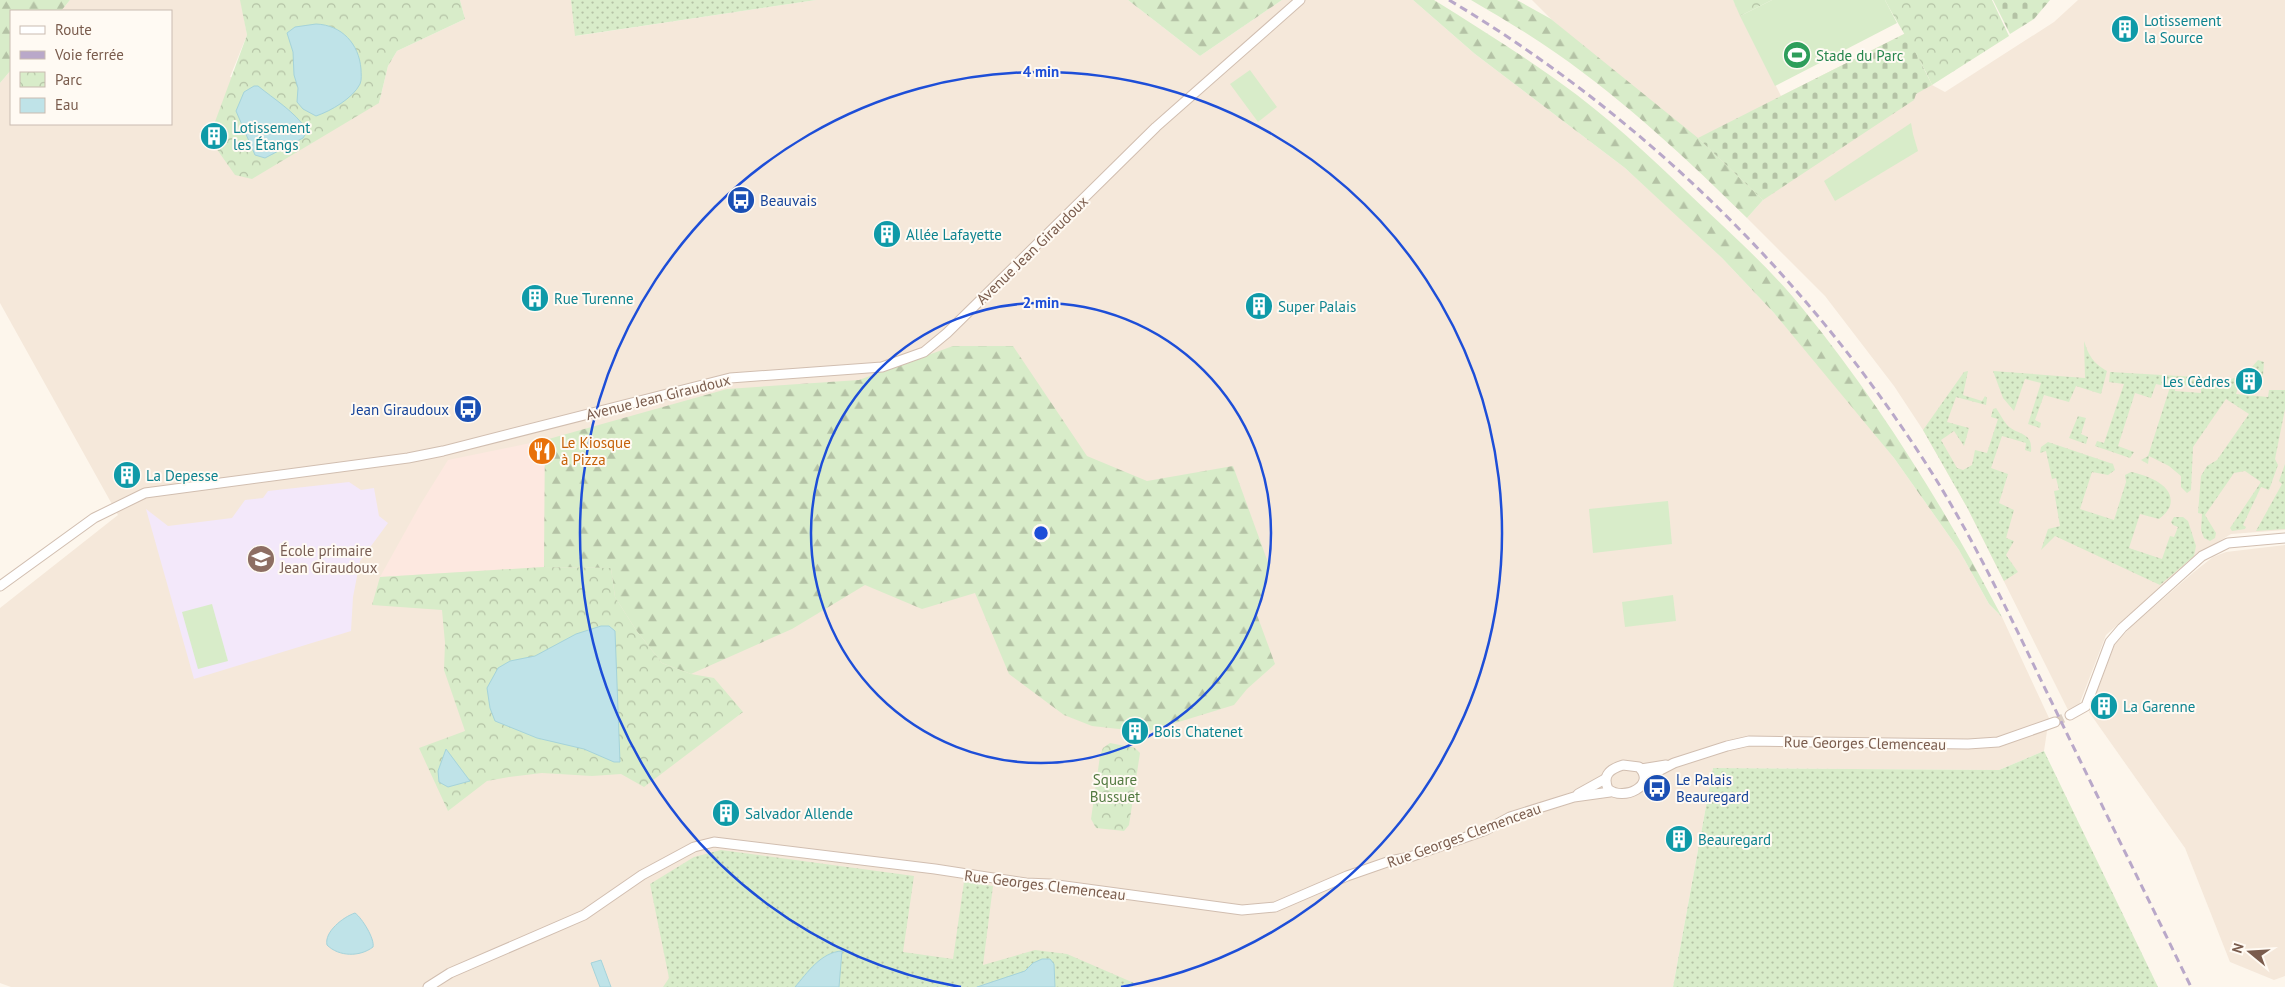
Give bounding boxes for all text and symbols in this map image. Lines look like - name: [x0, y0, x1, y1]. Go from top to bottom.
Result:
- legend: [10, 10, 172, 125]
- place label: Lotissement la Source: [2144, 11, 2221, 47]
- building icon: Lotissement la Source: [2110, 14, 2140, 44]
- text: Route: [55, 20, 92, 39]
- sports icon: Stade du Parc: [1782, 40, 1812, 70]
- text: Voie ferrée: [54, 45, 124, 64]
- place label: Stade du Parc: [1816, 46, 1904, 65]
- text: 4 min: [1023, 62, 1059, 81]
- text: Parc: [55, 70, 82, 89]
- text: Eau: [55, 95, 79, 114]
- place label: Lotissement les Étangs: [233, 118, 310, 154]
- building icon: Lotissement les Étangs: [199, 121, 229, 151]
- bus stop icon: Beauvais: [726, 185, 756, 215]
- place label: Beauvais: [760, 191, 817, 210]
- street label: Avenue Jean Giraudoux: [972, 191, 1092, 308]
- building icon: Allée Lafayette: [872, 219, 902, 249]
- place label: Allée Lafayette: [906, 225, 1002, 244]
- building icon: Rue Turenne: [520, 283, 550, 313]
- place label: Rue Turenne: [554, 289, 634, 308]
- building icon: Super Palais: [1244, 291, 1274, 321]
- text: 2 min: [1023, 293, 1059, 312]
- place label: Super Palais: [1278, 297, 1356, 316]
- building icon: Les Cèdres: [2234, 366, 2264, 396]
- street label: Avenue Jean Giraudoux: [584, 370, 732, 424]
- place label: Les Cèdres: [2162, 372, 2230, 391]
- bus stop icon: Jean Giraudoux: [453, 394, 483, 424]
- place label: Jean Giraudoux: [351, 400, 449, 419]
- place label: Le Kiosque à Pizza: [561, 433, 631, 469]
- restaurant icon: Le Kiosque à Pizza: [527, 436, 557, 466]
- building icon: La Depesse: [112, 460, 142, 490]
- place label: La Depesse: [146, 466, 218, 485]
- centre of rings: [1032, 524, 1050, 542]
- place label: École primaire Jean Giraudoux: [279, 541, 378, 577]
- school or university icon: École primaire Jean Giraudoux: [246, 544, 276, 574]
- building icon: La Garenne: [2089, 691, 2119, 721]
- place label: La Garenne: [2123, 697, 2195, 716]
- building icon: Bois Chatenet: [1120, 716, 1150, 746]
- place label: Bois Chatenet: [1154, 722, 1243, 741]
- street label: Rue Georges Clemenceau: [1784, 732, 1946, 754]
- park label: Square Bussuet: [1090, 770, 1140, 806]
- place label: Le Palais Beauregard: [1676, 770, 1749, 806]
- bus stop icon: Le Palais Beauregard: [1642, 773, 1672, 803]
- building icon: Salvador Allende: [711, 798, 741, 828]
- street label: Rue Georges Clemenceau: [1384, 798, 1544, 872]
- place label: Salvador Allende: [745, 804, 853, 823]
- building icon: Beauregard: [1664, 824, 1694, 854]
- place label: Beauregard: [1698, 830, 1771, 849]
- street label: Rue Georges Clemenceau: [963, 866, 1127, 904]
- north arrow: [2225, 927, 2275, 977]
- text: N: [2228, 941, 2248, 955]

